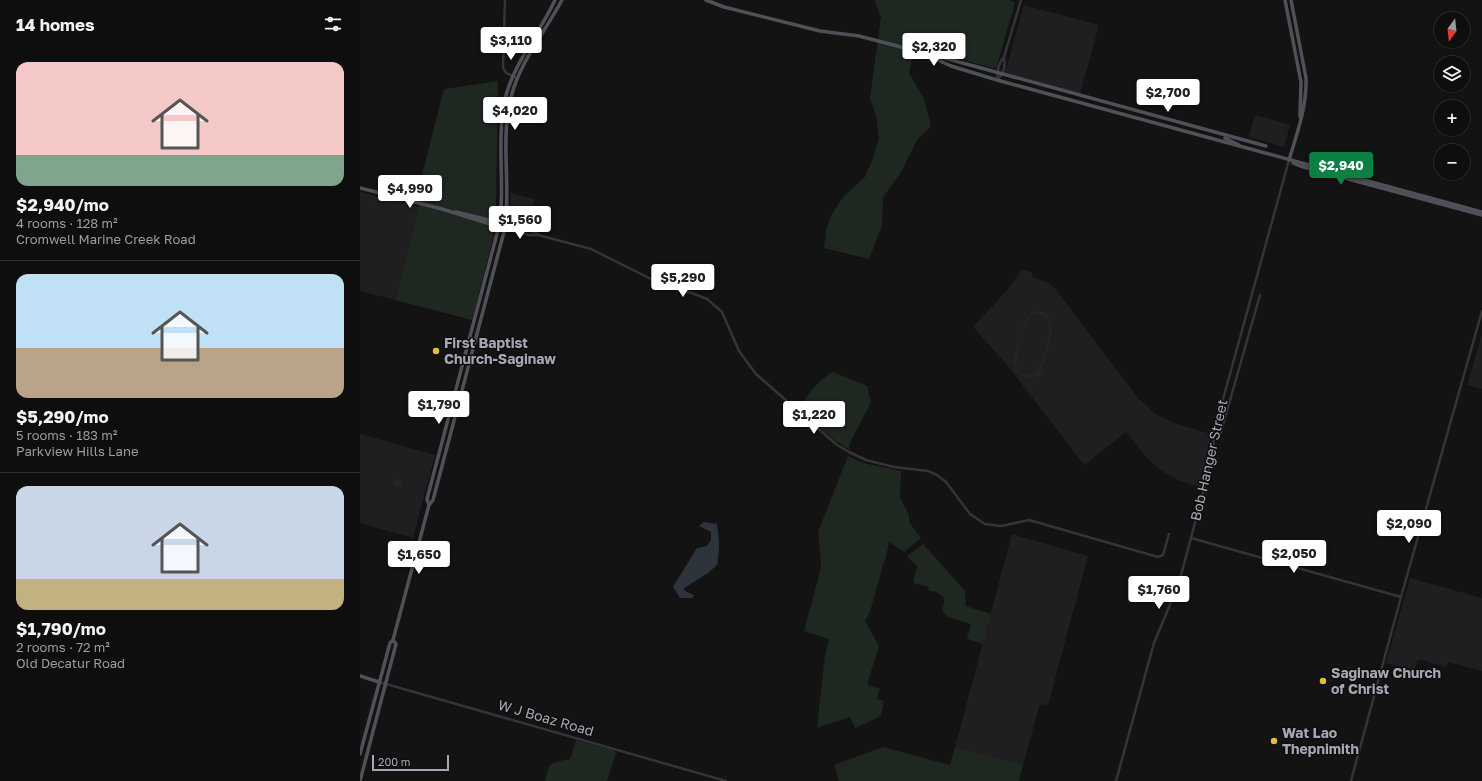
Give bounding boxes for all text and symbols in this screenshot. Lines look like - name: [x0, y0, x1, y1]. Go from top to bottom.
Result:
- north arrow: [1434, 12, 1470, 48]
- map controls: [1434, 12, 1470, 180]
- icon: filters: [322, 13, 344, 35]
- text: 14 homes: [16, 14, 95, 35]
- pin: $3,110: [478, 27, 544, 61]
- text: $3,110: [490, 32, 532, 48]
- pin: $2,320: [901, 33, 967, 67]
- text: $2,320: [911, 38, 957, 54]
- button: layers: [1434, 56, 1470, 92]
- pin: $2,700: [1135, 79, 1201, 113]
- text: $2,700: [1146, 84, 1190, 100]
- icon: home: [144, 88, 216, 160]
- pin: $4,020: [482, 97, 548, 131]
- button: +: [1434, 100, 1470, 136]
- text: $4,020: [492, 102, 538, 118]
- button: −: [1434, 144, 1470, 180]
- pin: $2,940: [1308, 152, 1374, 186]
- text: $2,940: [1318, 157, 1364, 173]
- pin: $4,990: [377, 175, 443, 209]
- text: $4,990: [387, 180, 433, 196]
- text: $2,940/mo: [16, 194, 109, 215]
- pin: $1,560: [487, 206, 553, 240]
- text: $1,560: [498, 211, 542, 227]
- text: 4 rooms · 128 m²: [16, 215, 118, 231]
- text: Cromwell Marine Creek Road: [16, 231, 196, 247]
- pin: $5,290: [650, 264, 716, 298]
- text: $5,290: [660, 269, 706, 285]
- icon: home: [144, 300, 216, 372]
- place label: First Baptist Church-Saginaw: [444, 334, 556, 367]
- marker: First Baptist Church-Saginaw: [431, 346, 441, 356]
- pin: $1,790: [406, 391, 472, 425]
- text: $1,790: [417, 396, 461, 412]
- street label: Bob Hanger Street: [1186, 397, 1231, 522]
- pin: $1,220: [781, 401, 847, 435]
- text: $5,290/mo: [16, 406, 109, 427]
- text: $1,220: [792, 406, 836, 422]
- text: 5 rooms · 183 m²: [16, 427, 117, 443]
- text: Parkview Hills Lane: [16, 443, 138, 459]
- pin: $2,090: [1376, 510, 1442, 544]
- icon: home: [144, 512, 216, 584]
- text: $2,090: [1386, 515, 1432, 531]
- pin: $2,050: [1261, 540, 1327, 574]
- pin: $1,650: [386, 541, 452, 575]
- text: $2,050: [1271, 545, 1317, 561]
- text: $1,650: [397, 546, 441, 562]
- pin: $1,760: [1126, 576, 1192, 610]
- text: $1,760: [1137, 581, 1181, 597]
- text: $1,790/mo: [16, 618, 106, 639]
- text: 2 rooms · 72 m²: [16, 639, 110, 655]
- text: Old Decatur Road: [16, 655, 125, 671]
- place label: Saginaw Church of Christ: [1331, 664, 1441, 697]
- marker: Saginaw Church of Christ: [1318, 676, 1328, 686]
- street label: W J Boaz Road: [496, 696, 596, 739]
- place label: Wat Lao Thepnimith: [1282, 724, 1359, 757]
- marker: Wat Lao Thepnimith: [1269, 736, 1279, 746]
- scale bar: [372, 753, 449, 772]
- text: 200 m: [378, 755, 411, 768]

